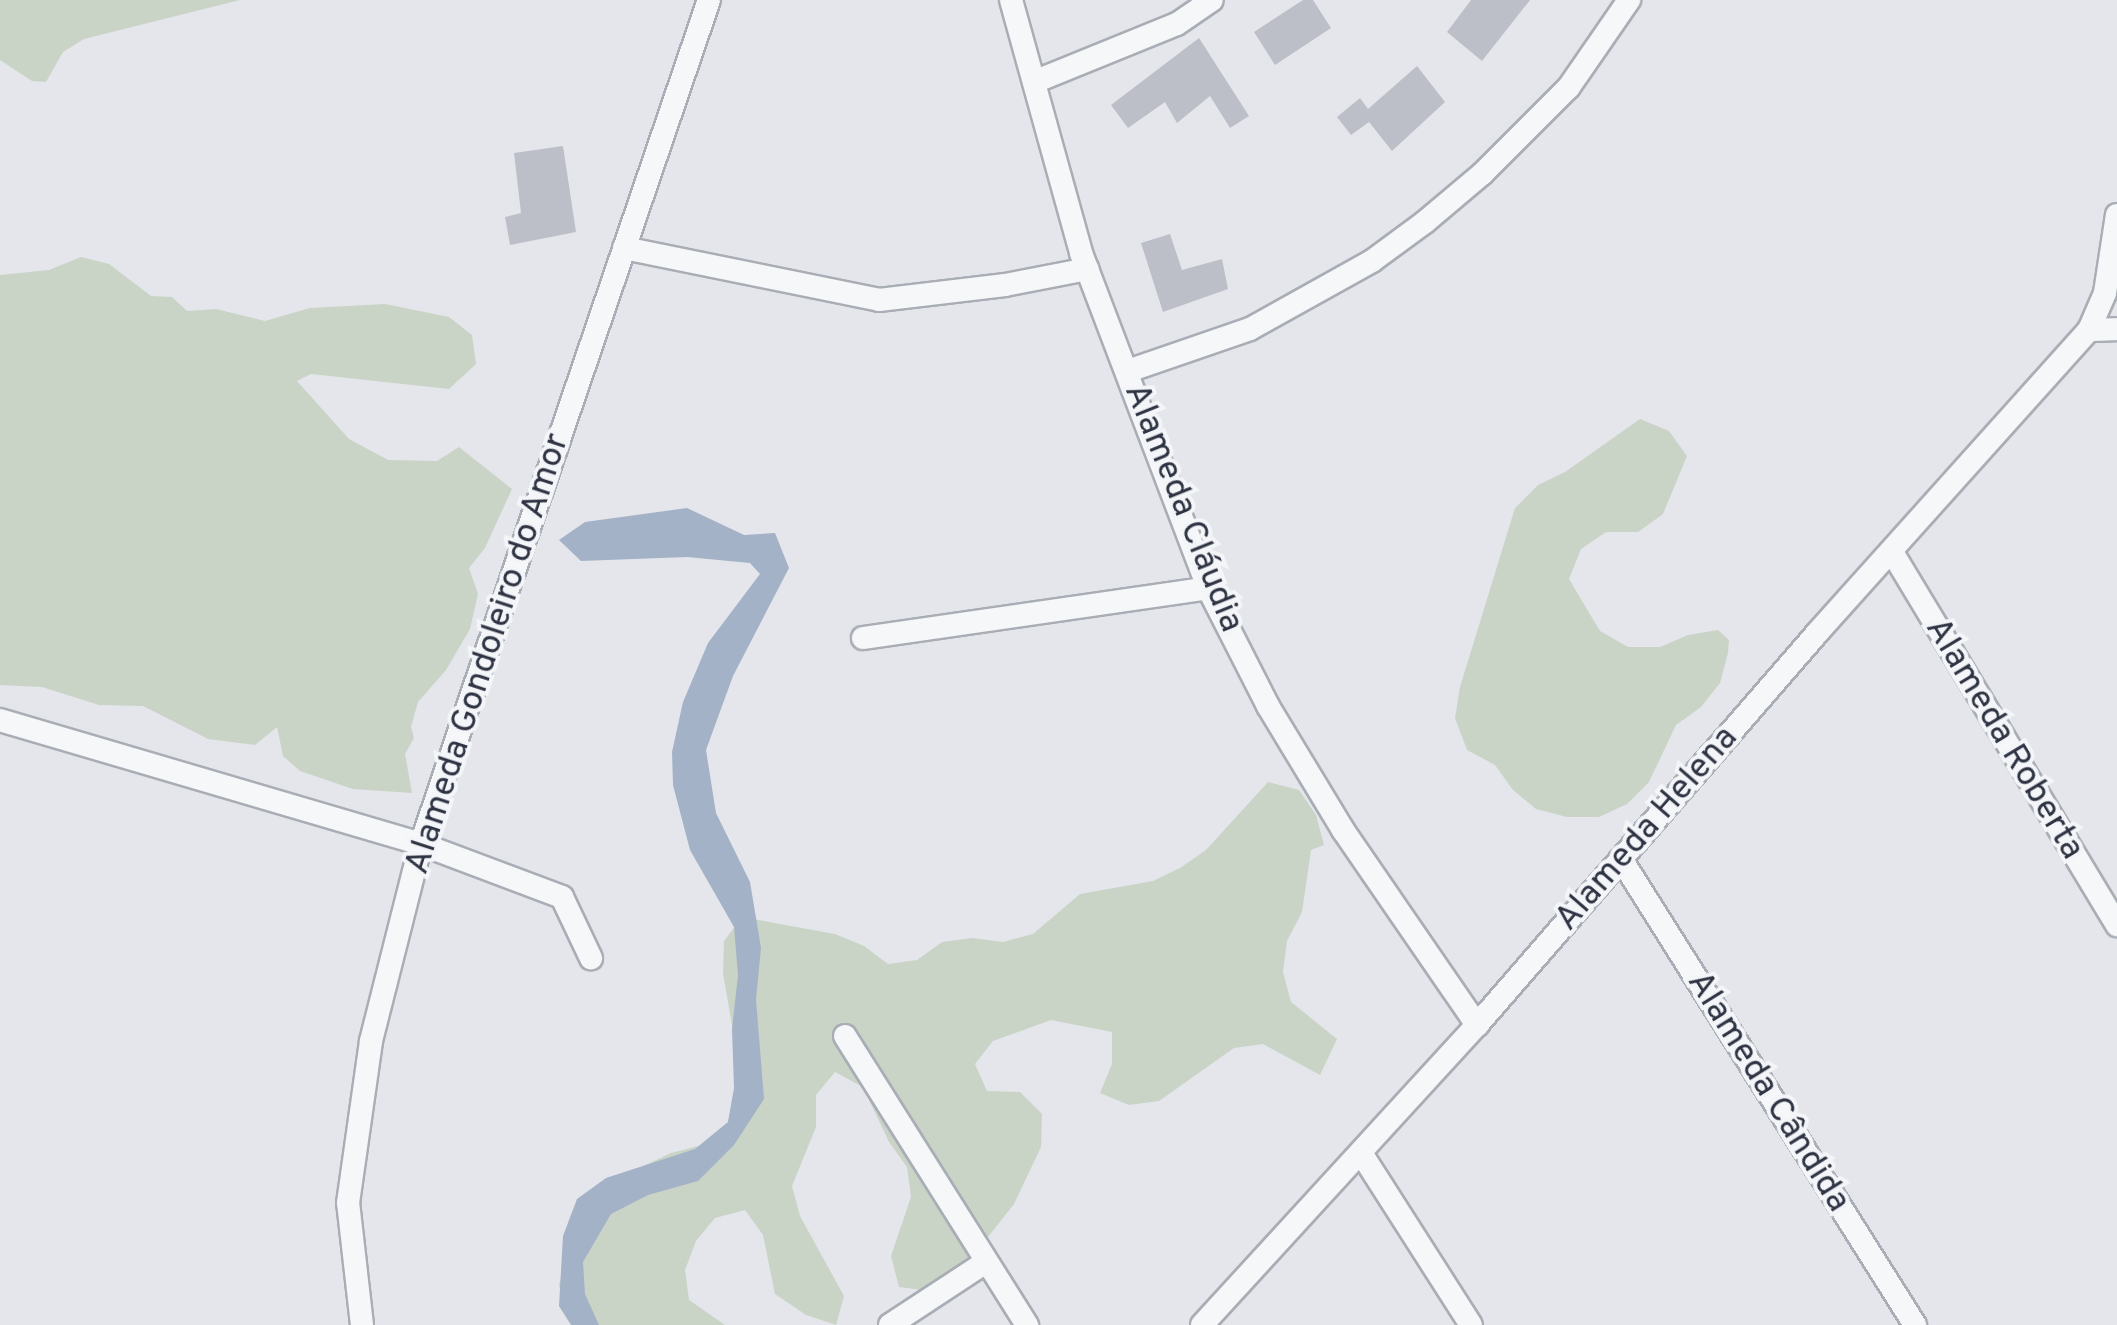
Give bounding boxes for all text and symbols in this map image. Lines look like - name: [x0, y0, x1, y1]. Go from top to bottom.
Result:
- street label: Alameda Cláudia: [1114, 378, 1252, 638]
- street label: Alameda Gondoleiro do Amor: [397, 428, 579, 880]
- street label: Alameda Roberta: [1915, 611, 2093, 867]
- street label: Alameda Helena: [1547, 718, 1747, 940]
- street label: Alameda Cândida: [1677, 964, 1859, 1220]

